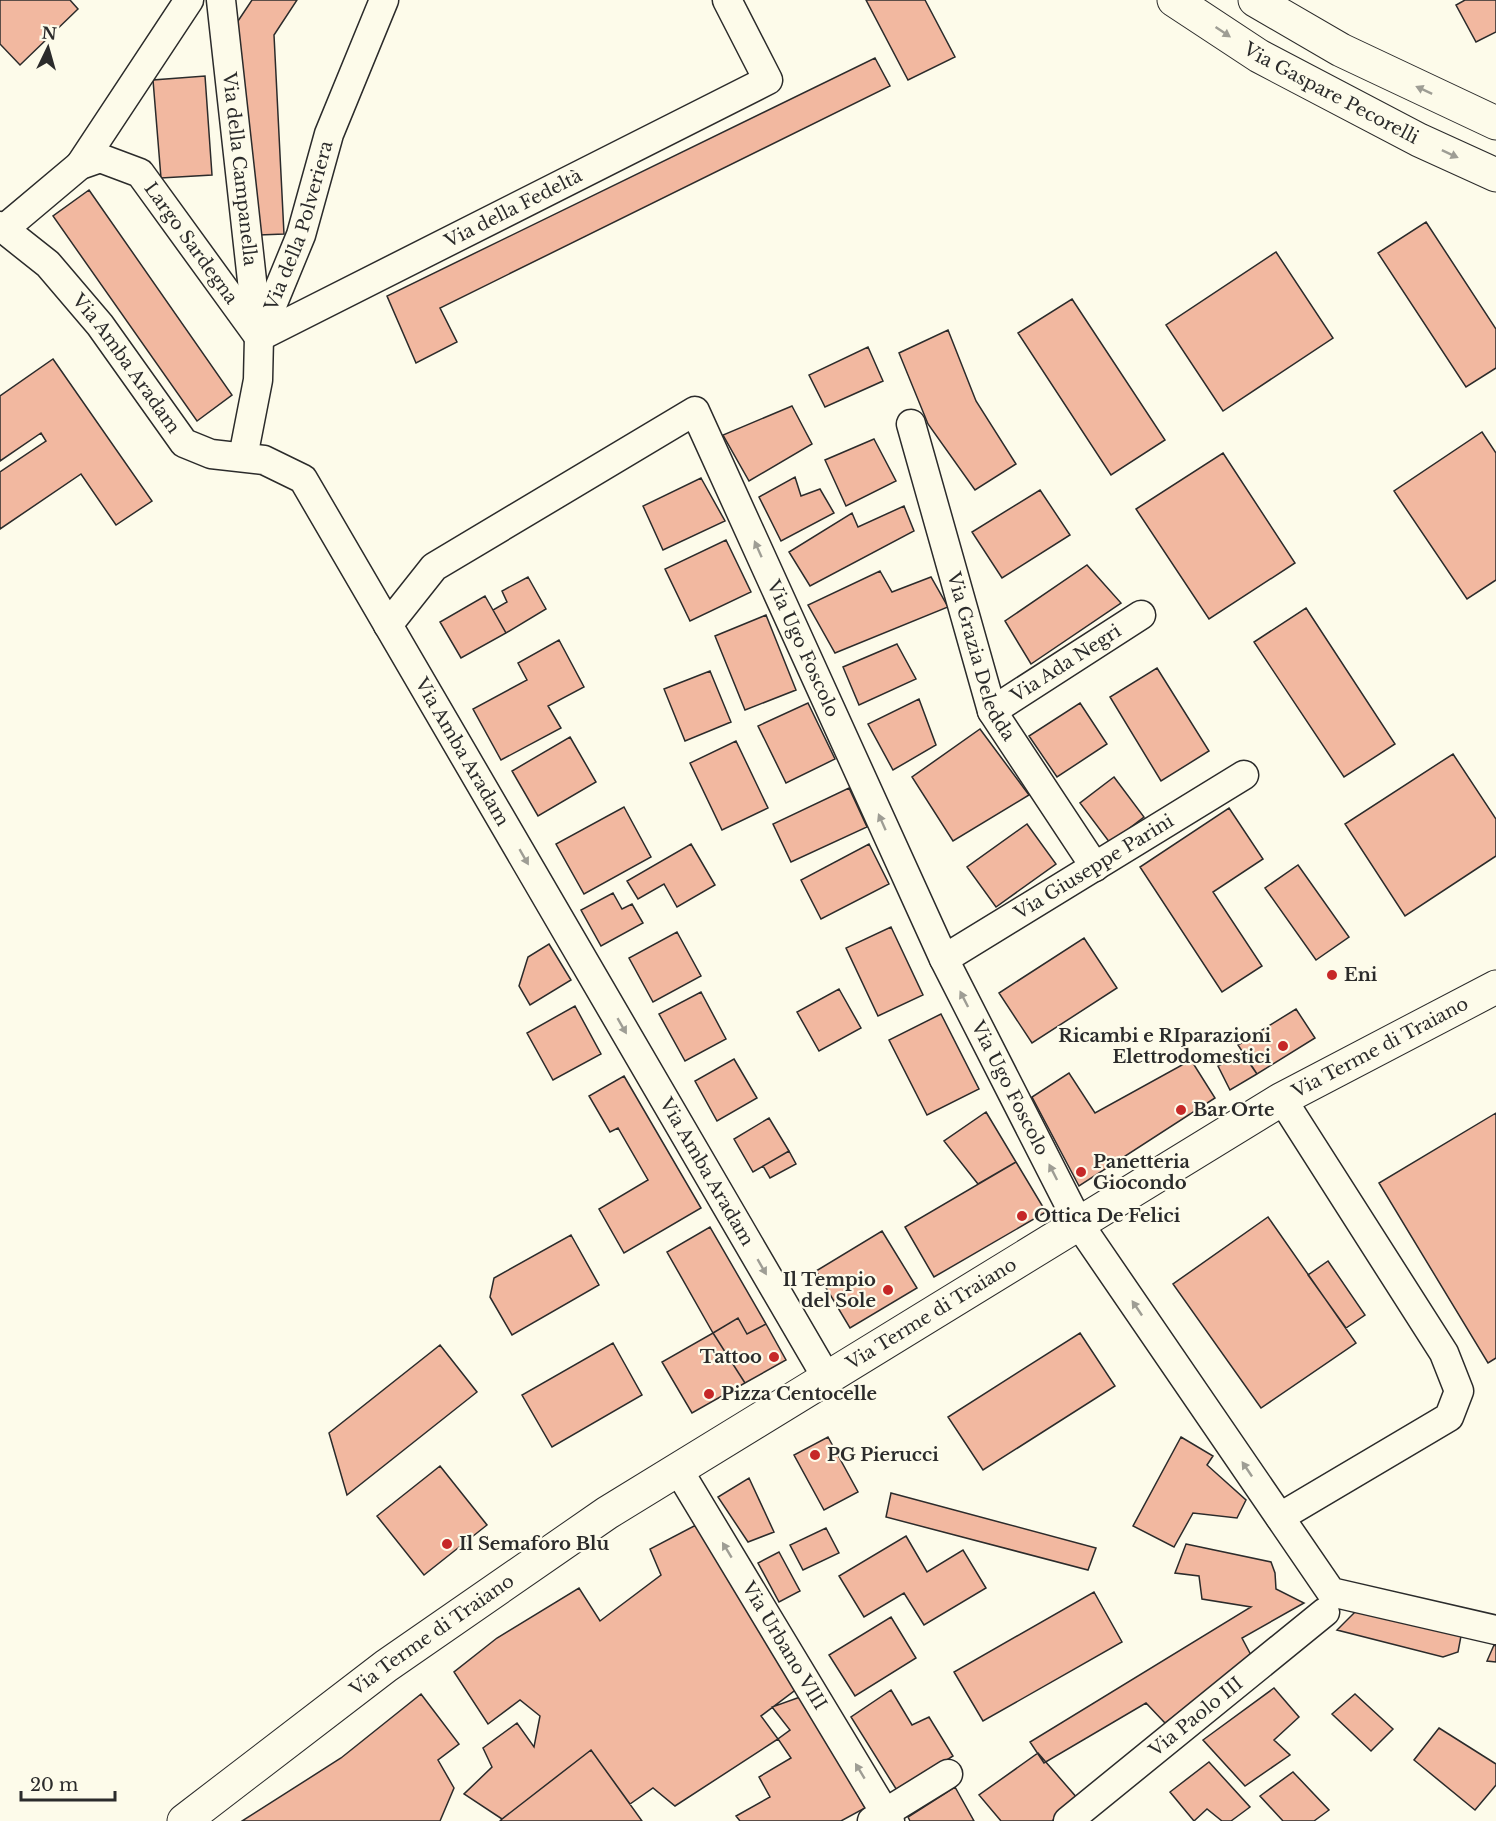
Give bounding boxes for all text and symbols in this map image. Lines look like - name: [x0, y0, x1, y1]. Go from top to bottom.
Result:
- north arrow: [18, 18, 78, 78]
- text: N: [41, 22, 58, 44]
- one-way arrow: [1214, 27, 1231, 38]
- street label: Via Gaspare Pecorelli: [1238, 37, 1422, 149]
- street label: Via della Campanella: [218, 70, 261, 267]
- one-way arrow: [1415, 85, 1432, 94]
- street label: Via della Polveriera: [260, 138, 338, 315]
- one-way arrow: [1441, 150, 1458, 159]
- street label: Via della Fedeltà: [440, 165, 586, 253]
- street label: Largo Sardegna: [139, 178, 242, 308]
- street label: Via Amba Aradam: [67, 289, 185, 438]
- one-way arrow: [753, 540, 762, 557]
- street label: Via Grazia Deledda: [942, 569, 1020, 745]
- street label: Via Ugo Foscolo: [762, 576, 844, 720]
- street label: Via Ada Negri: [1006, 620, 1125, 707]
- street label: Via Amba Aradam: [410, 673, 514, 830]
- street label: Via Giuseppe Parini: [1010, 810, 1178, 925]
- one-way arrow: [877, 812, 887, 830]
- one-way arrow: [518, 849, 528, 866]
- place label: Eni: [1344, 964, 1378, 986]
- marker: Eni: [1325, 968, 1339, 982]
- one-way arrow: [960, 990, 969, 1007]
- street label: Via Terme di Traiano: [1287, 993, 1472, 1103]
- street label: Via Ugo Foscolo: [966, 1016, 1053, 1159]
- one-way arrow: [616, 1018, 627, 1034]
- place label: Ricambi e RIparazioni Elettrodomestici: [1058, 1025, 1271, 1068]
- marker: Ricambi e RIparazioni Elettrodomestici: [1276, 1039, 1290, 1053]
- street label: Via Amba Aradam: [655, 1093, 758, 1250]
- place label: Bar Orte: [1193, 1099, 1274, 1121]
- marker: Bar Orte: [1174, 1103, 1188, 1117]
- place label: Panetteria Giocondo: [1093, 1151, 1190, 1194]
- one-way arrow: [1048, 1164, 1058, 1181]
- marker: Panetteria Giocondo: [1074, 1165, 1088, 1179]
- place label: Ottica De Felici: [1034, 1205, 1181, 1227]
- marker: Ottica De Felici: [1015, 1209, 1029, 1223]
- street label: Via Terme di Traiano: [841, 1253, 1021, 1375]
- one-way arrow: [757, 1259, 767, 1276]
- place label: Il Tempio del Sole: [783, 1269, 876, 1312]
- marker: Il Tempio del Sole: [881, 1283, 895, 1297]
- one-way arrow: [1132, 1300, 1143, 1316]
- place label: Tattoo: [700, 1346, 762, 1368]
- marker: Tattoo: [767, 1350, 781, 1364]
- place label: Pizza Centocelle: [721, 1383, 877, 1405]
- marker: Pizza Centocelle: [702, 1387, 716, 1401]
- place label: PG Pierucci: [827, 1444, 939, 1466]
- marker: PG Pierucci: [808, 1448, 822, 1462]
- one-way arrow: [1242, 1461, 1253, 1477]
- place label: Il Semaforo Blu: [459, 1533, 609, 1555]
- marker: Il Semaforo Blu: [440, 1537, 454, 1551]
- one-way arrow: [721, 1542, 732, 1558]
- street label: Via Terme di Traiano: [345, 1570, 518, 1701]
- street label: Via Urbano VIII: [737, 1577, 831, 1714]
- street label: Via Paolo III: [1144, 1672, 1247, 1762]
- one-way arrow: [855, 1762, 865, 1779]
- scale bar: [21, 1764, 116, 1802]
- text: 20 m: [30, 1774, 78, 1796]

